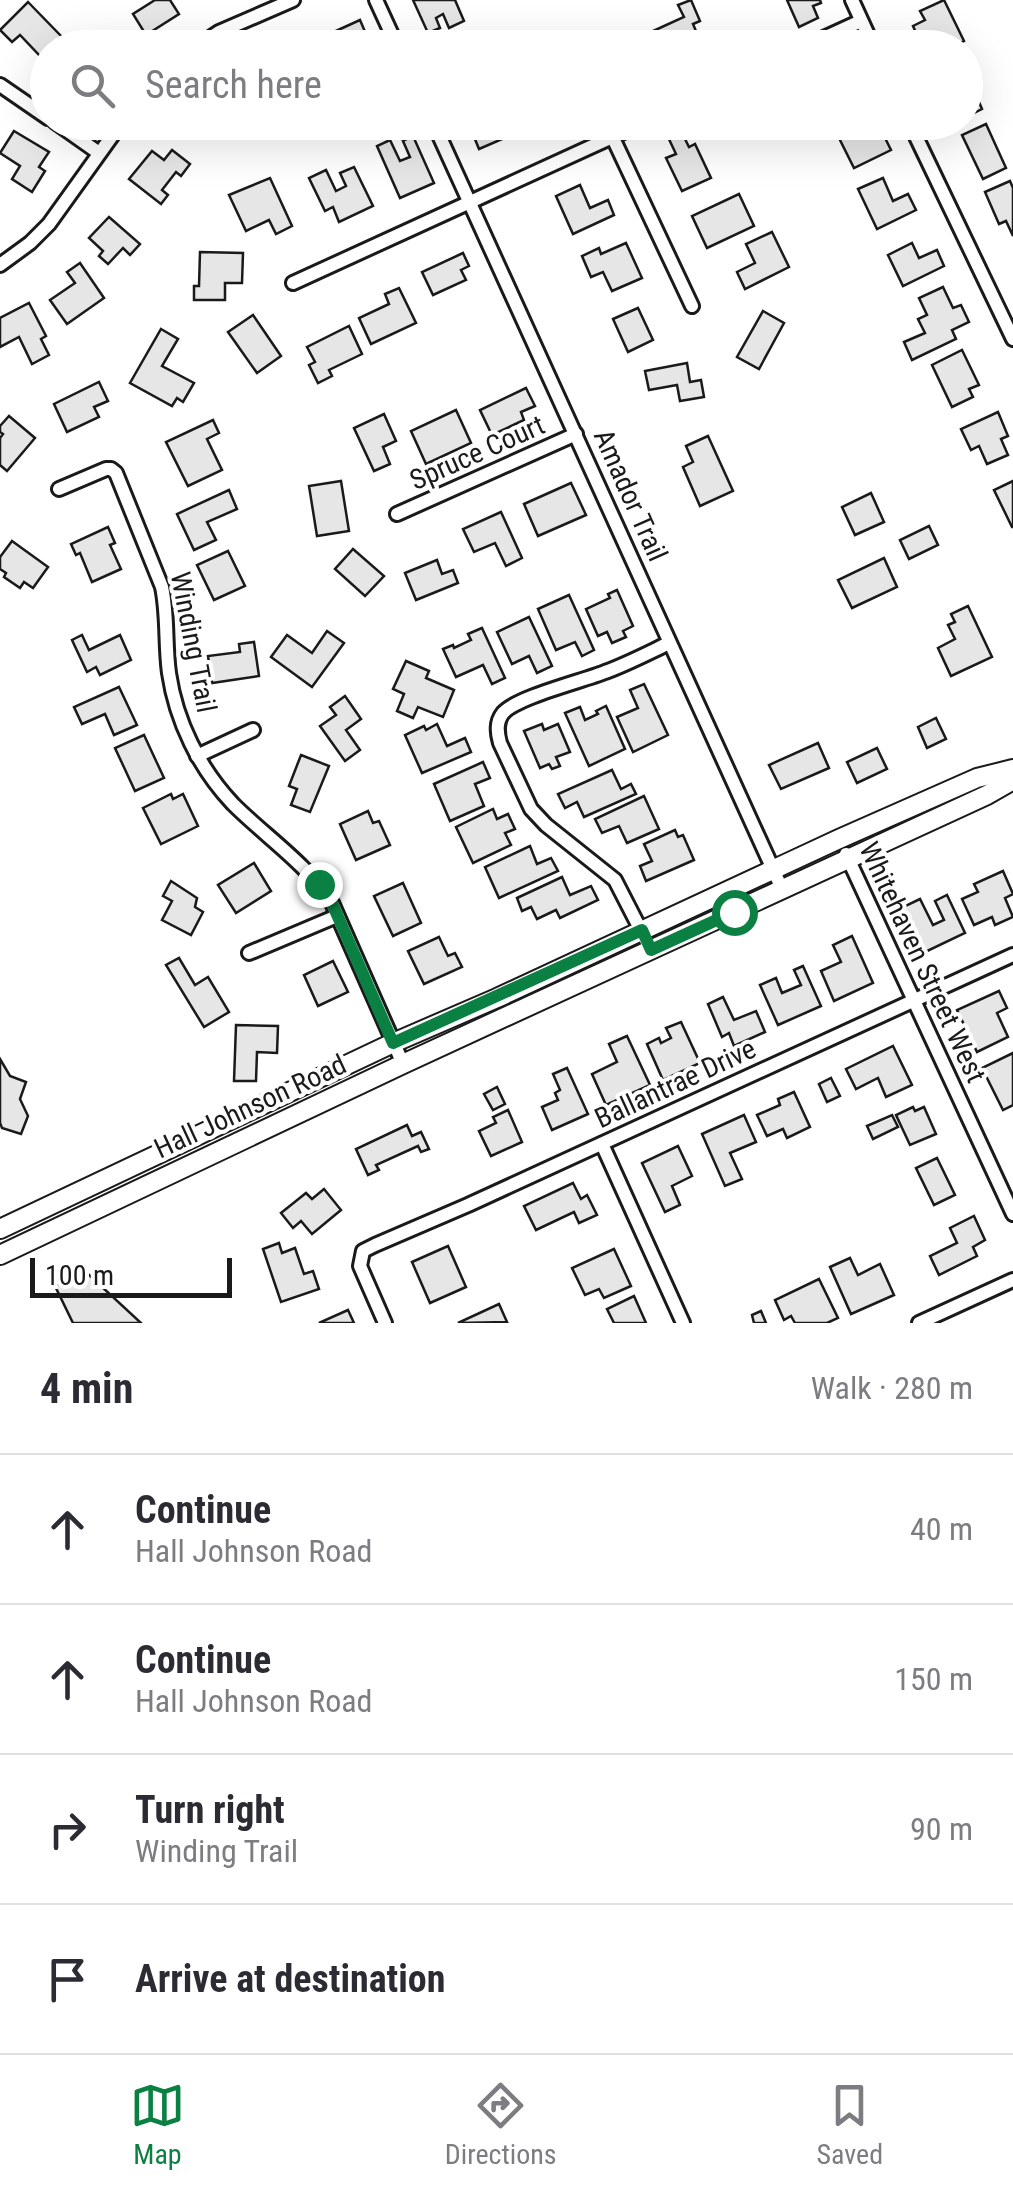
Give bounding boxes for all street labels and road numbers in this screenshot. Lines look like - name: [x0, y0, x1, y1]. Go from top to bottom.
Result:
- street label: Spruce Court: [405, 408, 550, 497]
- street label: Amador Trail: [587, 424, 674, 566]
- street label: Winding Trail: [164, 569, 223, 715]
- street label: Whitehaven Street West: [852, 837, 993, 1088]
- street label: Ballantrae Drive: [590, 1032, 761, 1135]
- street label: Hall Johnson Road: [149, 1048, 351, 1165]

